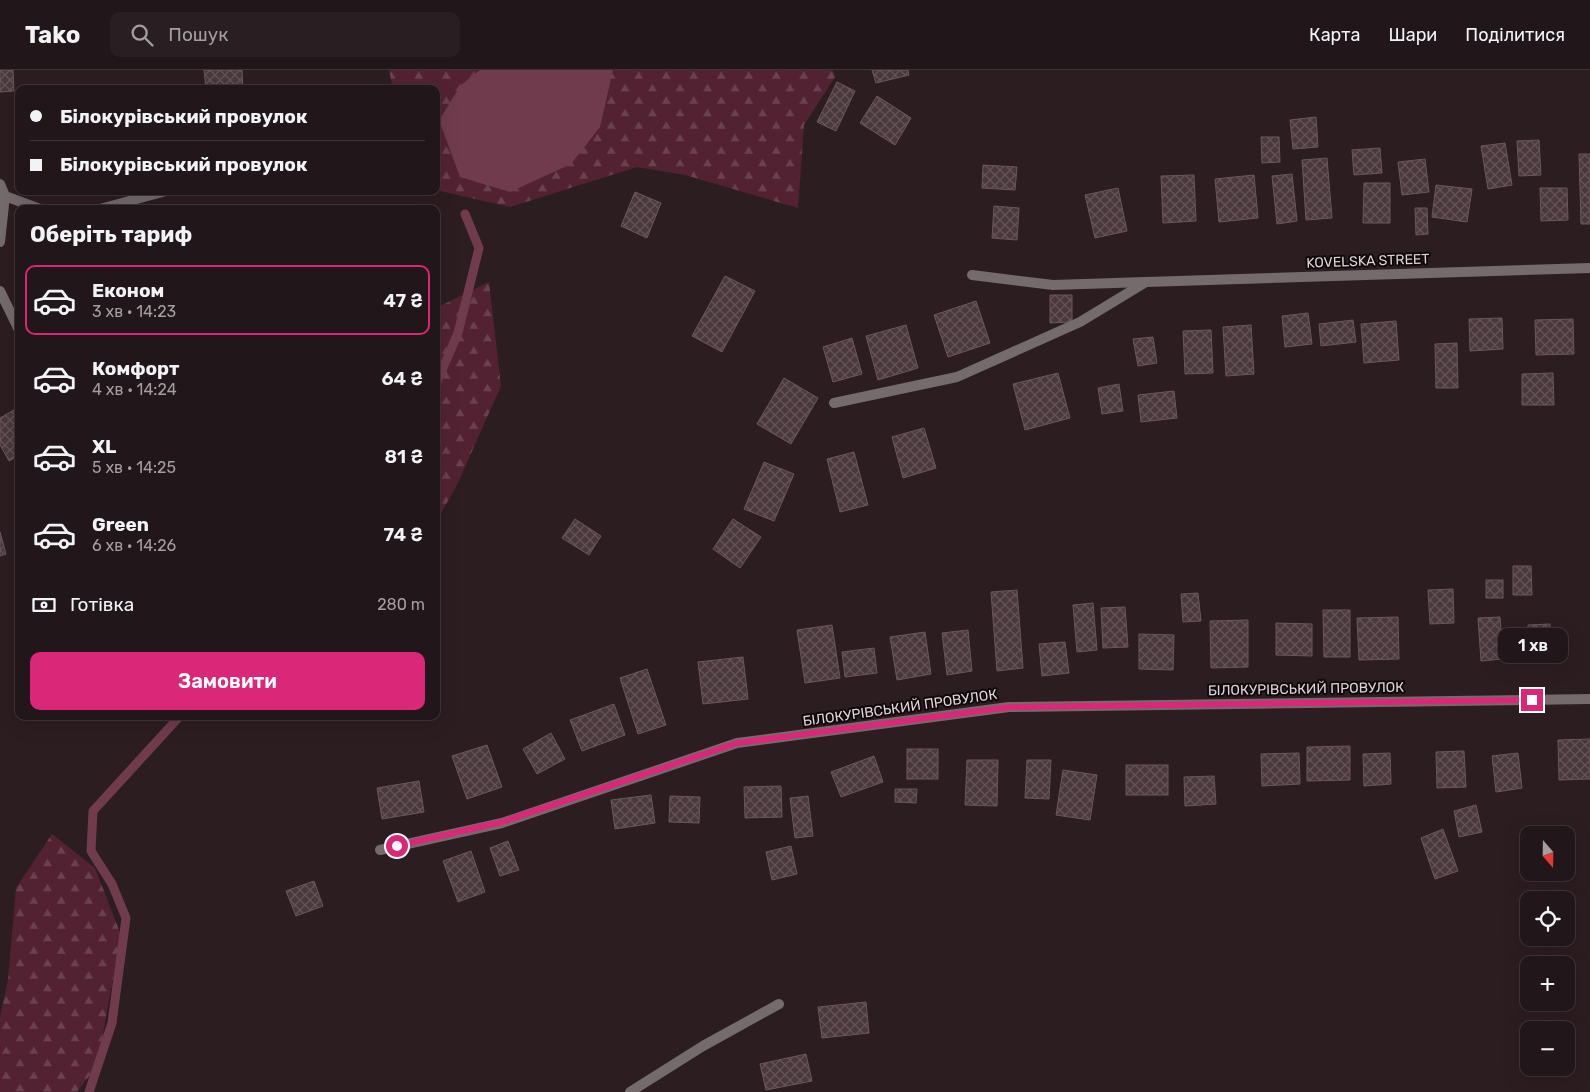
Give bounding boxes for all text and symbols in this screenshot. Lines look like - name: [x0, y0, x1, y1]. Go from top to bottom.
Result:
- search box: [110, 12, 460, 57]
- text: Tako: [25, 21, 80, 49]
- icon: search: [128, 21, 156, 49]
- text: Пошук: [168, 23, 228, 46]
- text: Карта: [1309, 24, 1360, 46]
- text: Шари: [1388, 24, 1437, 46]
- text: Поділитися: [1465, 24, 1565, 46]
- text: Білокурівський провулок: [60, 105, 307, 128]
- text: Білокурівський провулок: [60, 153, 307, 176]
- text: Оберіть тариф: [30, 221, 192, 248]
- street label: KOVELSKA STREET: [1306, 250, 1430, 272]
- icon: car: [32, 278, 77, 323]
- text: Економ: [92, 279, 164, 302]
- text: 47 ₴: [383, 289, 423, 312]
- text: 3 хв · 14:23: [92, 302, 176, 321]
- icon: car: [32, 356, 77, 401]
- text: Комфорт: [92, 357, 179, 380]
- text: 64 ₴: [381, 367, 423, 390]
- text: 4 хв · 14:24: [92, 380, 177, 399]
- icon: car: [32, 434, 77, 479]
- text: XL: [92, 435, 116, 458]
- text: 81 ₴: [384, 445, 423, 468]
- text: 5 хв · 14:25: [92, 458, 176, 477]
- icon: car: [32, 512, 77, 557]
- text: Green: [92, 513, 149, 536]
- text: 74 ₴: [384, 523, 423, 546]
- text: 6 хв · 14:26: [92, 536, 176, 555]
- icon: cash: [30, 591, 58, 619]
- text: Готівка: [70, 593, 134, 616]
- text: 280 m: [377, 595, 425, 614]
- callout: 1 хв: [1497, 628, 1567, 662]
- text: 1 хв: [1518, 636, 1548, 655]
- button: Замовити: [30, 652, 425, 710]
- street label: БІЛОКУРІВСЬКИЙ ПРОВУЛОК: [1208, 678, 1404, 699]
- street label: БІЛОКУРІВСЬКИЙ ПРОВУЛОК: [801, 685, 998, 730]
- route end: [1521, 689, 1543, 711]
- north arrow: [1520, 826, 1575, 881]
- map controls: [1520, 826, 1575, 1076]
- route start: [386, 835, 408, 857]
- button: locate: [1520, 891, 1575, 946]
- button: +: [1520, 956, 1575, 1011]
- button: −: [1520, 1021, 1575, 1076]

